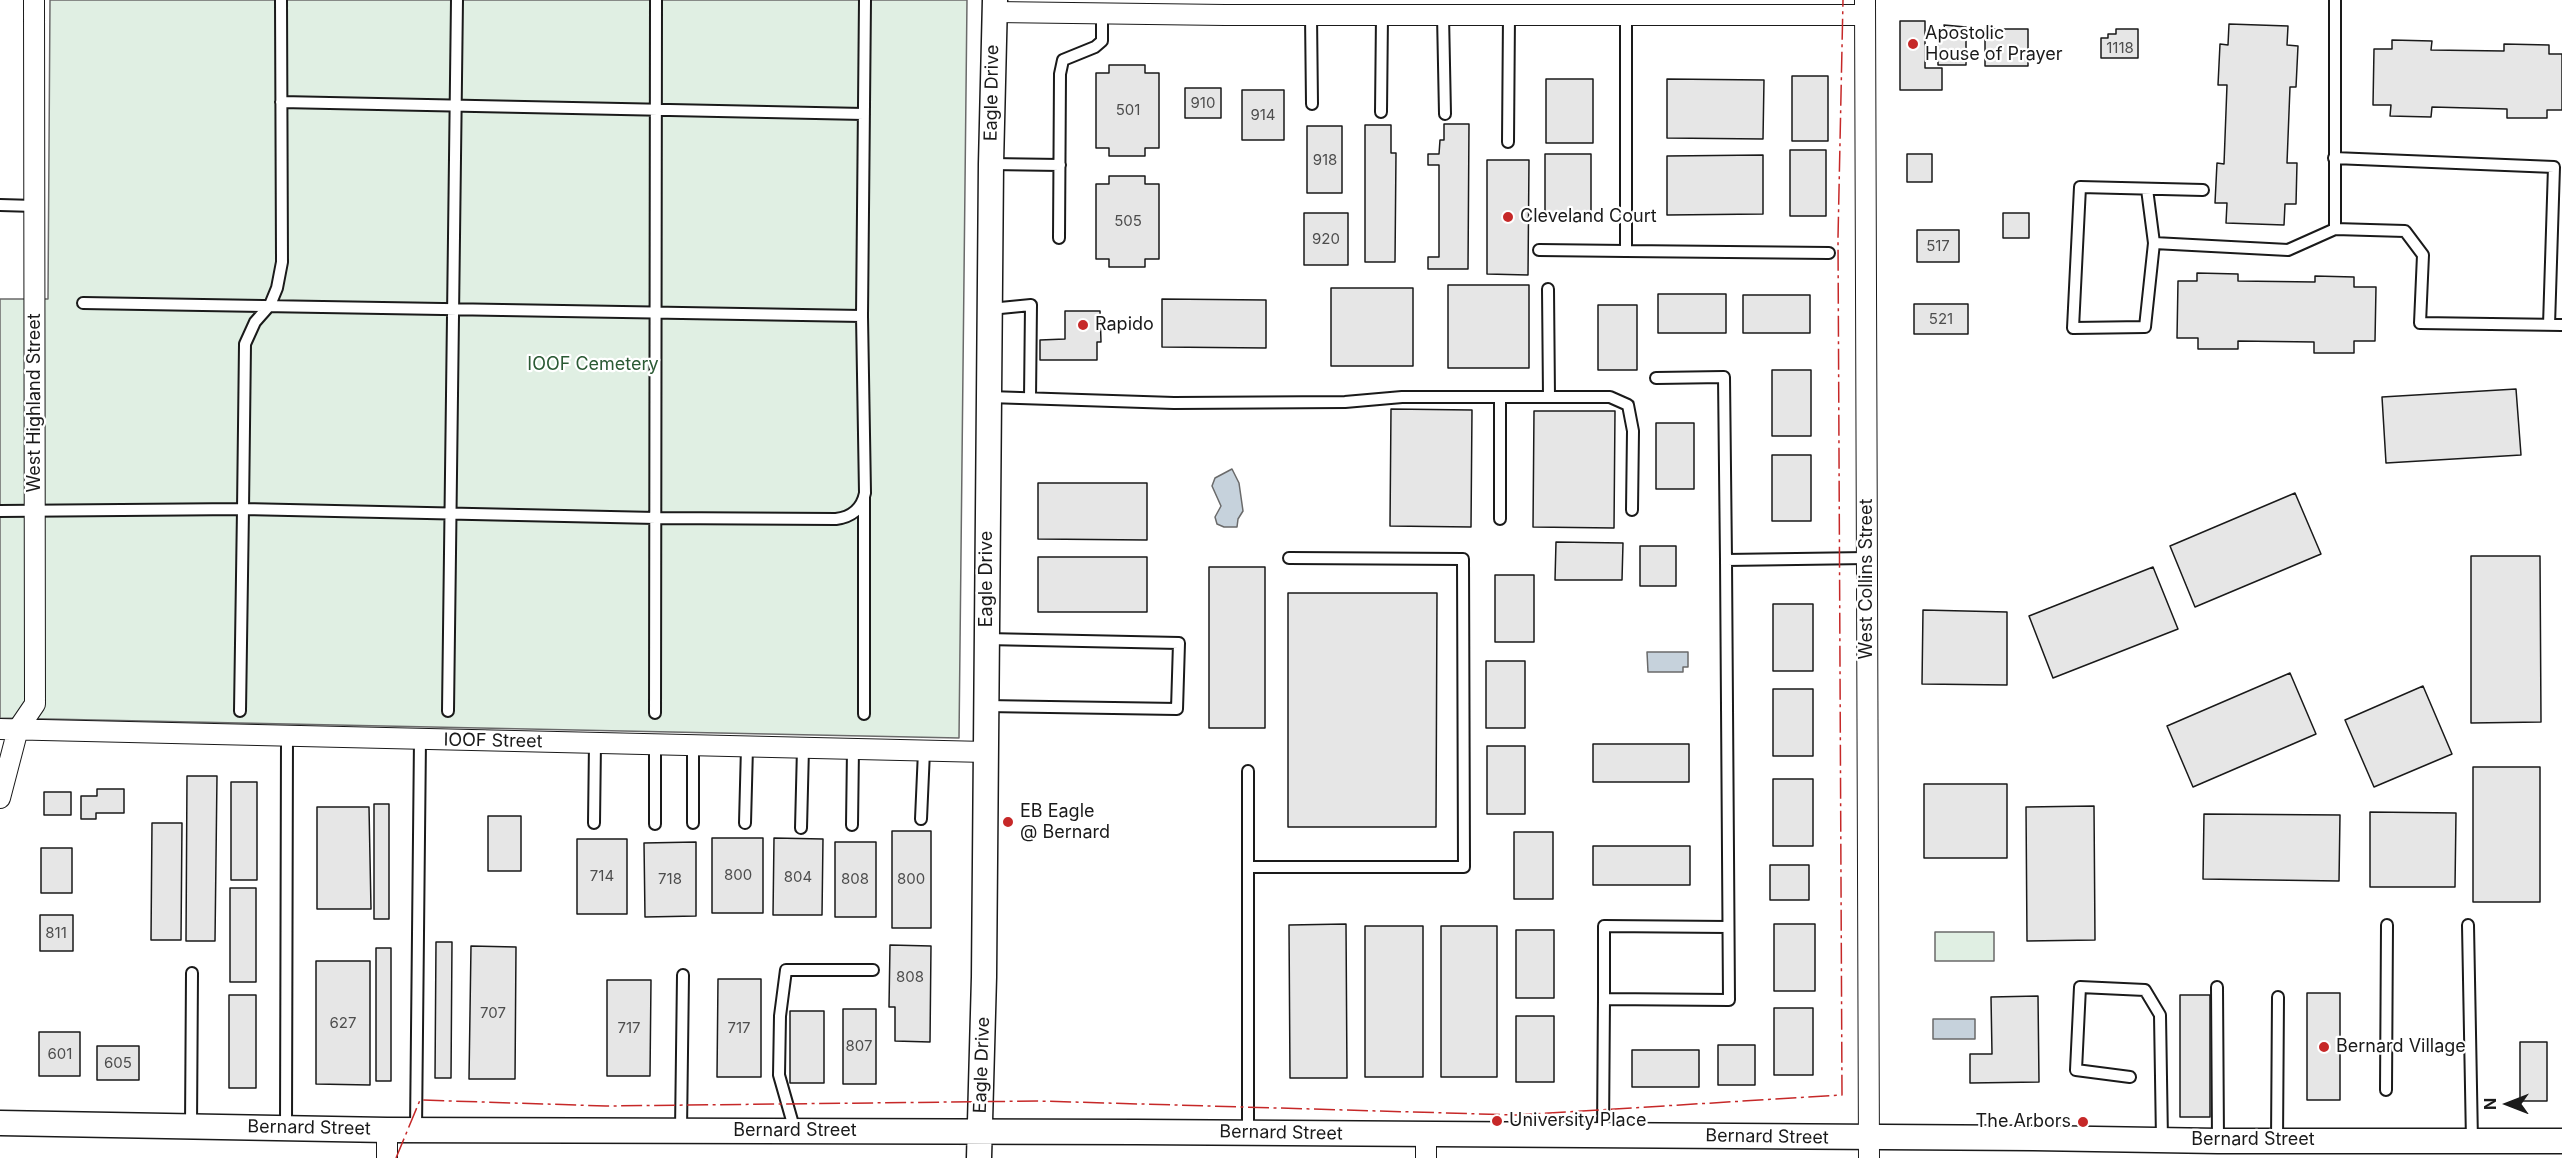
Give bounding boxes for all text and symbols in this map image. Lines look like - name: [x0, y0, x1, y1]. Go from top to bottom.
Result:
- place label: Apostolic House of Prayer: [1925, 23, 2063, 66]
- marker: Apostolic House of Prayer: [1906, 37, 1920, 51]
- house number: 1118: [2106, 39, 2134, 57]
- street label: Eagle Drive: [980, 45, 1004, 141]
- house number: 910: [1191, 94, 1215, 112]
- house number: 501: [1116, 101, 1140, 119]
- house number: 914: [1250, 106, 1276, 124]
- house number: 918: [1313, 151, 1337, 169]
- place label: Cleveland Court: [1520, 206, 1657, 228]
- marker: Cleveland Court: [1501, 210, 1515, 224]
- house number: 505: [1114, 212, 1142, 230]
- house number: 920: [1312, 230, 1340, 248]
- house number: 517: [1926, 237, 1950, 255]
- house number: 521: [1929, 310, 1953, 328]
- street label: West Highland Street: [24, 313, 46, 493]
- place label: Rapido: [1095, 314, 1154, 336]
- marker: Rapido: [1076, 318, 1090, 332]
- park label: IOOF Cemetery: [527, 354, 659, 376]
- street label: West Collins Street: [1856, 499, 1878, 659]
- street label: Eagle Drive: [976, 531, 998, 627]
- street label: IOOF Street: [443, 729, 543, 753]
- place label: EB Eagle @ Bernard: [1020, 801, 1110, 844]
- marker: EB Eagle @ Bernard: [1001, 815, 1015, 829]
- house number: 800: [724, 866, 752, 884]
- house number: 714: [590, 867, 614, 885]
- house number: 804: [784, 868, 812, 886]
- house number: 718: [658, 870, 682, 888]
- house number: 808: [841, 870, 869, 888]
- house number: 800: [897, 870, 925, 888]
- house number: 811: [45, 924, 67, 942]
- house number: 808: [896, 968, 924, 986]
- house number: 707: [480, 1004, 506, 1022]
- house number: 627: [330, 1014, 356, 1032]
- street label: Eagle Drive: [970, 1016, 994, 1114]
- house number: 717: [617, 1019, 641, 1037]
- house number: 717: [727, 1019, 751, 1037]
- place label: Bernard Village: [2336, 1036, 2466, 1058]
- house number: 807: [846, 1037, 872, 1055]
- marker: Bernard Village: [2317, 1040, 2331, 1054]
- house number: 601: [48, 1045, 72, 1063]
- house number: 605: [104, 1054, 132, 1072]
- north arrow: [2478, 1074, 2538, 1134]
- text: N: [2480, 1098, 2500, 1110]
- place label: University Place: [1509, 1110, 1646, 1132]
- place label: The Arbors: [1976, 1111, 2071, 1133]
- marker: University Place: [1490, 1114, 1504, 1128]
- marker: The Arbors: [2076, 1115, 2090, 1129]
- street label: Bernard Street: [247, 1116, 371, 1140]
- street label: Bernard Street: [733, 1120, 857, 1142]
- street label: Bernard Street: [1219, 1121, 1343, 1145]
- street label: Bernard Street: [1705, 1125, 1829, 1149]
- street label: Bernard Street: [2191, 1129, 2315, 1151]

